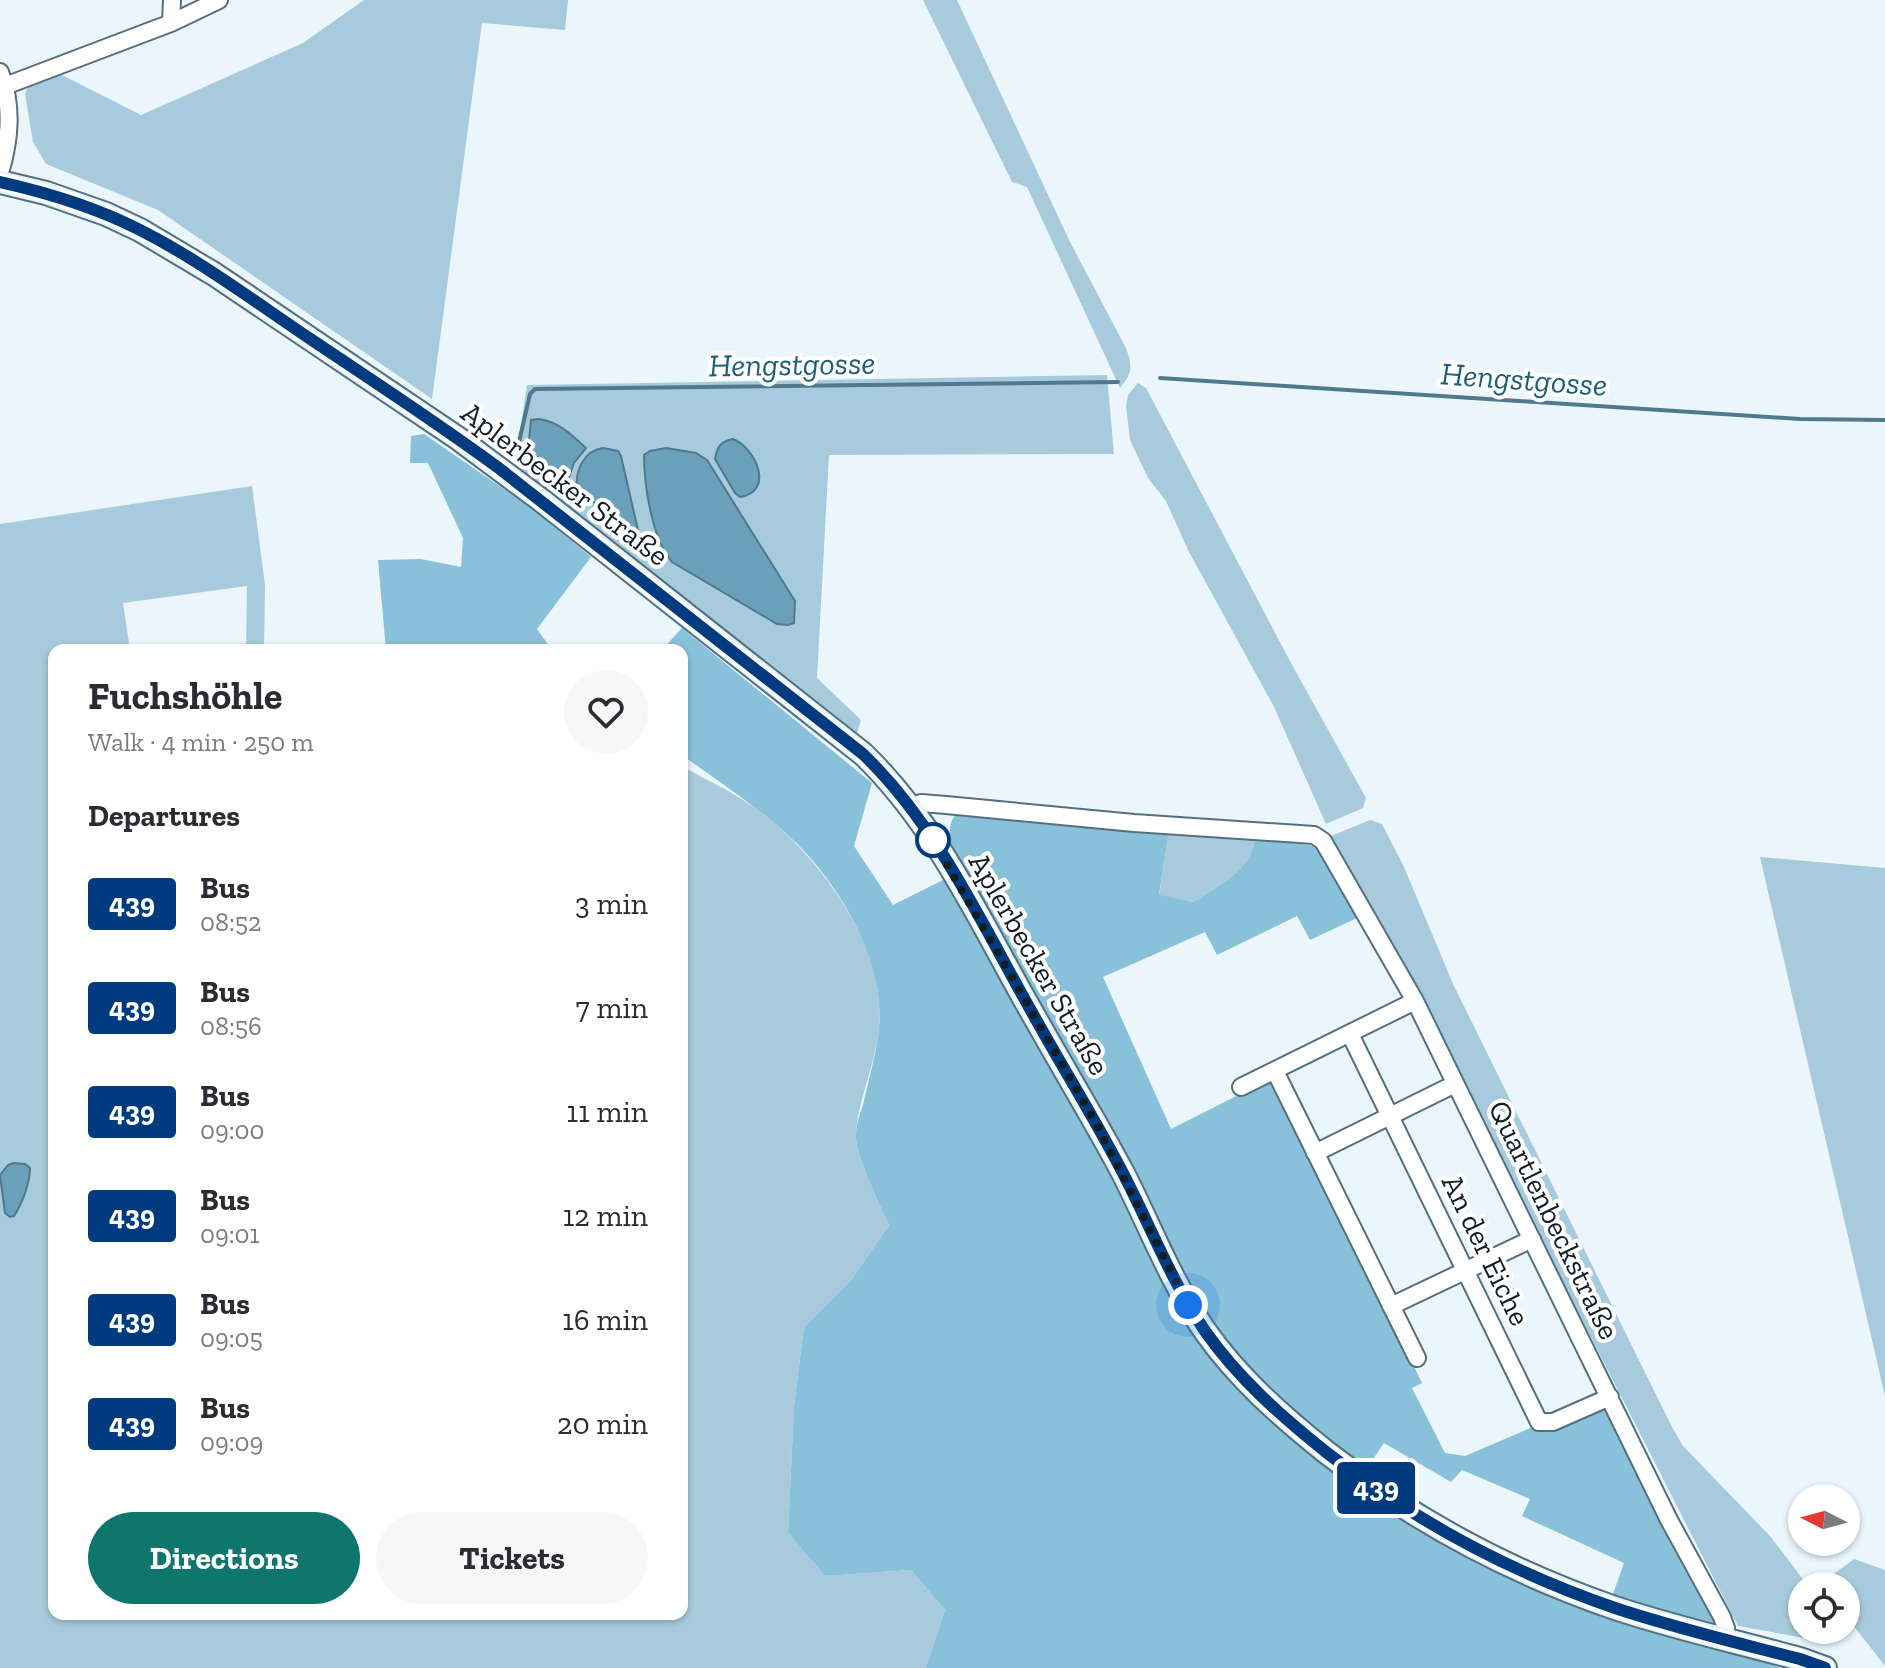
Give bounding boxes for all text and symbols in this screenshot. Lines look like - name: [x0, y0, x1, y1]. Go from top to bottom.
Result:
- water label: Hengstgosse: [708, 344, 876, 384]
- water label: Hengstgosse: [1440, 354, 1608, 404]
- street label: Aplerbecker Straße: [454, 394, 676, 574]
- button: heart: [564, 670, 648, 754]
- text: Fuchshöhle: [88, 673, 282, 719]
- text: Walk · 4 min · 250 m: [88, 726, 314, 758]
- text: Departures: [88, 798, 240, 834]
- unlabelled marker: [916, 823, 950, 857]
- street label: Aplerbecker Straße: [961, 847, 1117, 1081]
- text: Bus: [200, 870, 250, 906]
- text: 3 min: [575, 886, 648, 922]
- text: 439: [109, 887, 155, 920]
- text: 08:52: [200, 906, 262, 938]
- text: Bus: [200, 974, 250, 1010]
- text: 7 min: [576, 990, 648, 1026]
- text: 439: [109, 991, 155, 1024]
- text: 08:56: [200, 1010, 262, 1042]
- text: Bus: [200, 1078, 250, 1114]
- text: 11 min: [567, 1094, 648, 1130]
- text: 439: [109, 1095, 155, 1128]
- street label: Quartlenbeckstraße: [1481, 1095, 1627, 1345]
- text: 09:00: [200, 1114, 265, 1146]
- street label: An der Eiche: [1434, 1169, 1538, 1331]
- text: Bus: [200, 1182, 250, 1218]
- text: 12 min: [563, 1198, 648, 1234]
- text: 439: [109, 1199, 155, 1232]
- text: 09:01: [200, 1218, 260, 1250]
- your location: [1168, 1285, 1208, 1325]
- text: Bus: [200, 1286, 250, 1322]
- text: 16 min: [562, 1302, 648, 1338]
- text: 439: [109, 1303, 155, 1336]
- text: 09:05: [200, 1322, 263, 1354]
- text: Bus: [200, 1390, 250, 1426]
- text: 20 min: [557, 1406, 648, 1442]
- text: 439: [109, 1407, 155, 1440]
- text: 09:09: [200, 1426, 263, 1458]
- line badge: 439: [1330, 1462, 1422, 1514]
- text: 439: [1353, 1471, 1399, 1504]
- north arrow: [1788, 1484, 1860, 1556]
- map controls: [1788, 1484, 1860, 1644]
- button: Directions: [88, 1512, 360, 1604]
- button: Tickets: [376, 1512, 648, 1604]
- button: locate: [1788, 1572, 1860, 1644]

